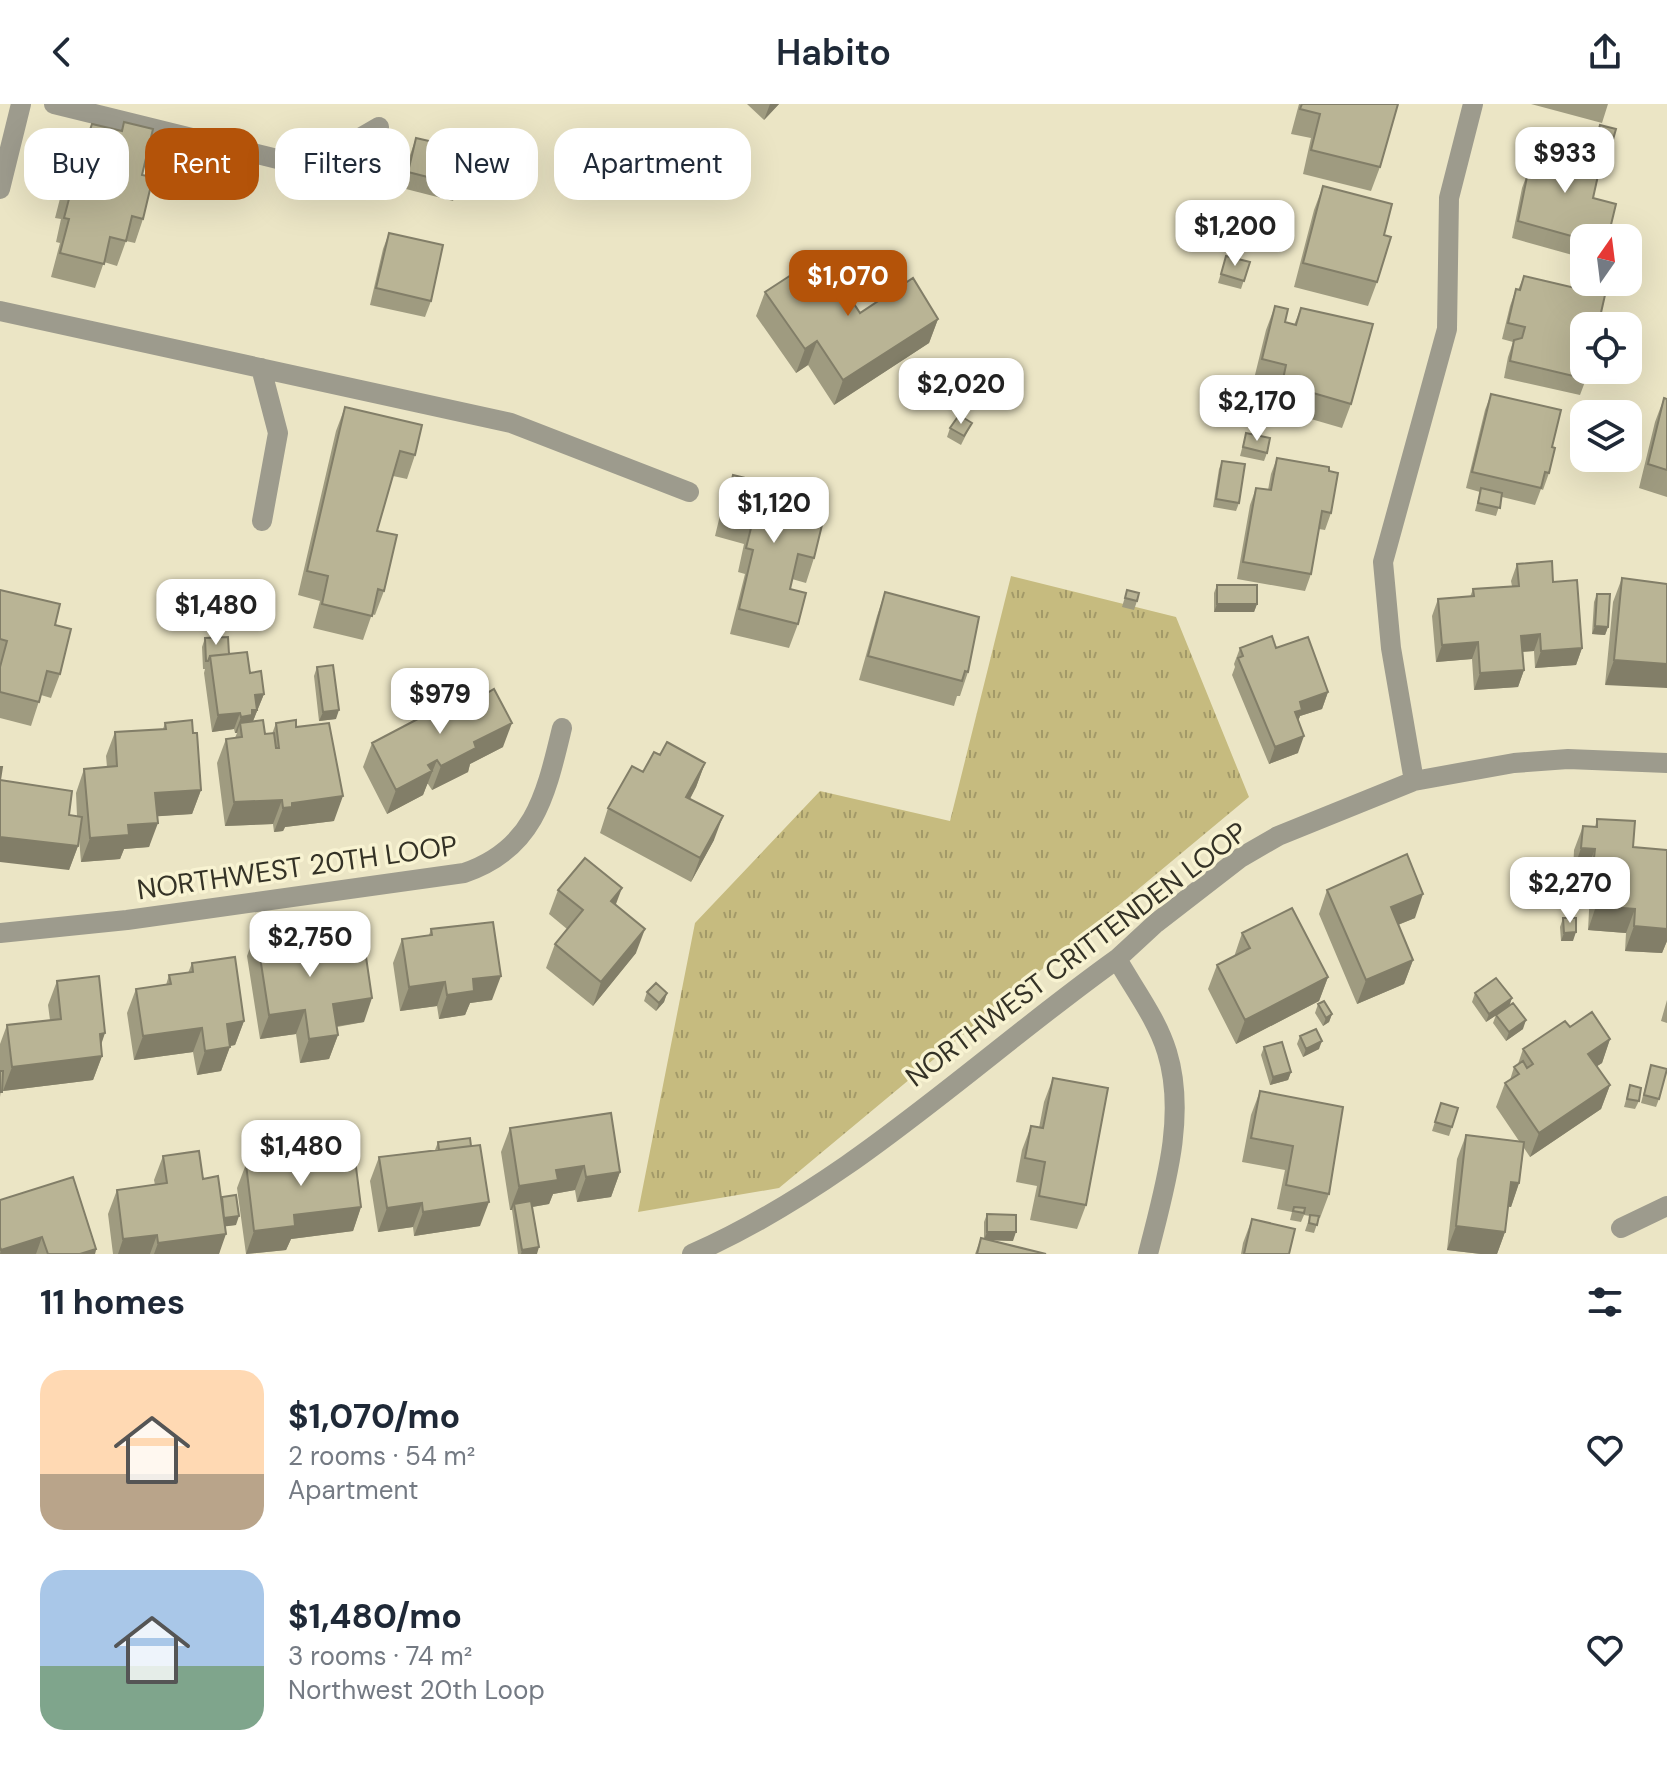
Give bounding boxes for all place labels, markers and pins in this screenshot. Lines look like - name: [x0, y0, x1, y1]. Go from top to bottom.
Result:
- pin: $933: [1518, 127, 1612, 195]
- pin: $1,200: [1170, 200, 1300, 268]
- pin: $1,070: [783, 250, 913, 318]
- pin: $2,020: [896, 358, 1026, 426]
- pin: $2,170: [1192, 375, 1322, 443]
- pin: $1,120: [709, 477, 839, 545]
- pin: $1,480: [151, 579, 281, 647]
- pin: $979: [393, 668, 487, 736]
- pin: $2,270: [1505, 857, 1635, 925]
- pin: $2,750: [245, 911, 375, 979]
- pin: $1,480: [236, 1120, 366, 1188]

